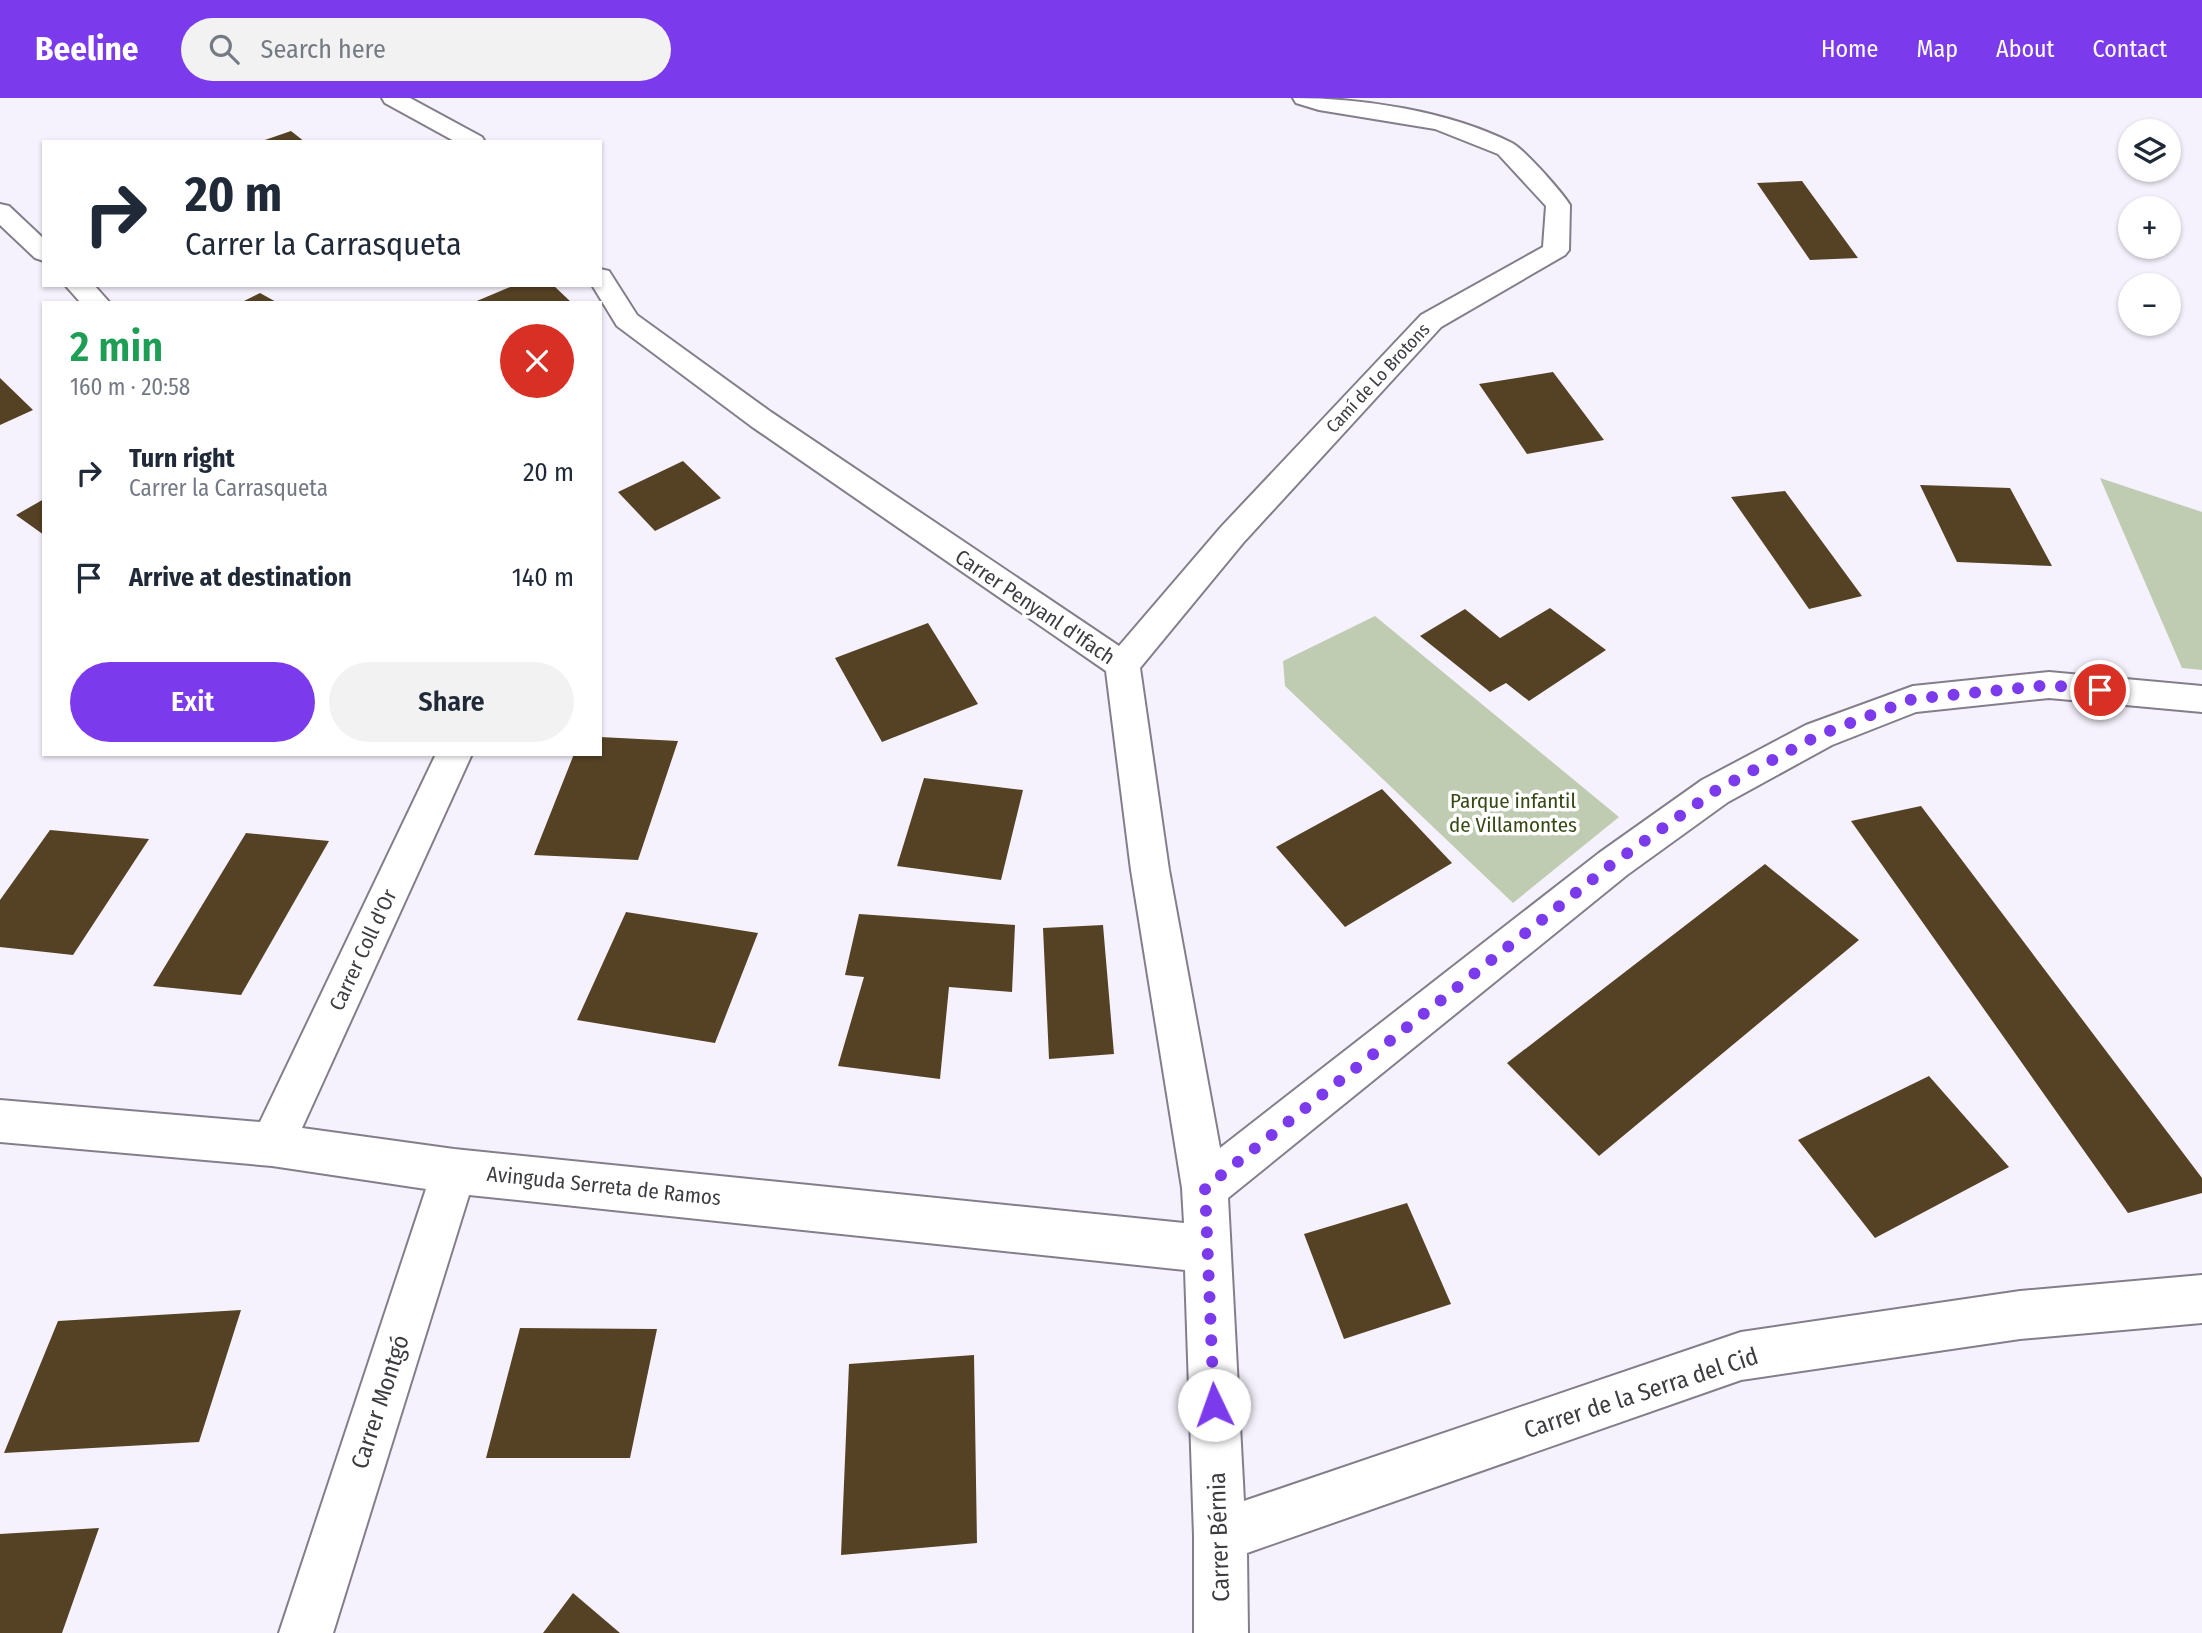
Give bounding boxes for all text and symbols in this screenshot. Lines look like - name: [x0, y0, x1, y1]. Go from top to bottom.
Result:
- search box: [181, 18, 671, 81]
- text: Beeline: [35, 29, 139, 69]
- icon: search: [205, 30, 243, 68]
- text: Search here: [261, 34, 386, 65]
- text: Home: [1821, 35, 1878, 63]
- text: Map: [1916, 35, 1958, 63]
- text: About: [1996, 35, 2054, 63]
- text: Contact: [2092, 35, 2167, 63]
- map controls: [2118, 119, 2181, 336]
- button: layers: [2118, 119, 2181, 182]
- text: 20 m: [185, 165, 282, 224]
- icon: right: [70, 168, 161, 259]
- button: +: [2118, 196, 2181, 259]
- text: Carrer la Carrasqueta: [185, 225, 462, 263]
- button: −: [2118, 273, 2181, 336]
- street label: Camí de Lo Brotons: [1322, 318, 1435, 437]
- text: 2 min: [70, 322, 163, 372]
- button: close: [500, 324, 574, 398]
- text: 160 m · 20:58: [70, 373, 190, 401]
- text: Turn right: [129, 443, 235, 474]
- icon: right: [70, 454, 108, 492]
- text: 20 m: [523, 457, 574, 488]
- text: Carrer la Carrasqueta: [129, 474, 328, 502]
- street label: Carrer Penyanl d'Ifach: [950, 544, 1120, 670]
- icon: arrive: [70, 559, 108, 597]
- text: Arrive at destination: [129, 562, 352, 593]
- text: 140 m: [512, 562, 574, 593]
- pin: [2070, 660, 2130, 720]
- button: Exit: [70, 662, 315, 742]
- button: Share: [329, 662, 574, 742]
- icon: arrive: [2081, 671, 2119, 709]
- park label: Parque infantil de Villamontes: [1449, 788, 1577, 838]
- street label: Carrer Coll d'Or: [324, 885, 403, 1015]
- street label: Avinguda Serreta de Ramos: [486, 1161, 722, 1211]
- street label: Carrer Montgó: [345, 1332, 415, 1472]
- street label: Carrer de la Serra del Cid: [1520, 1342, 1762, 1444]
- position arrow: [1177, 1368, 1251, 1442]
- street label: Carrer Bérnia: [1203, 1472, 1235, 1602]

